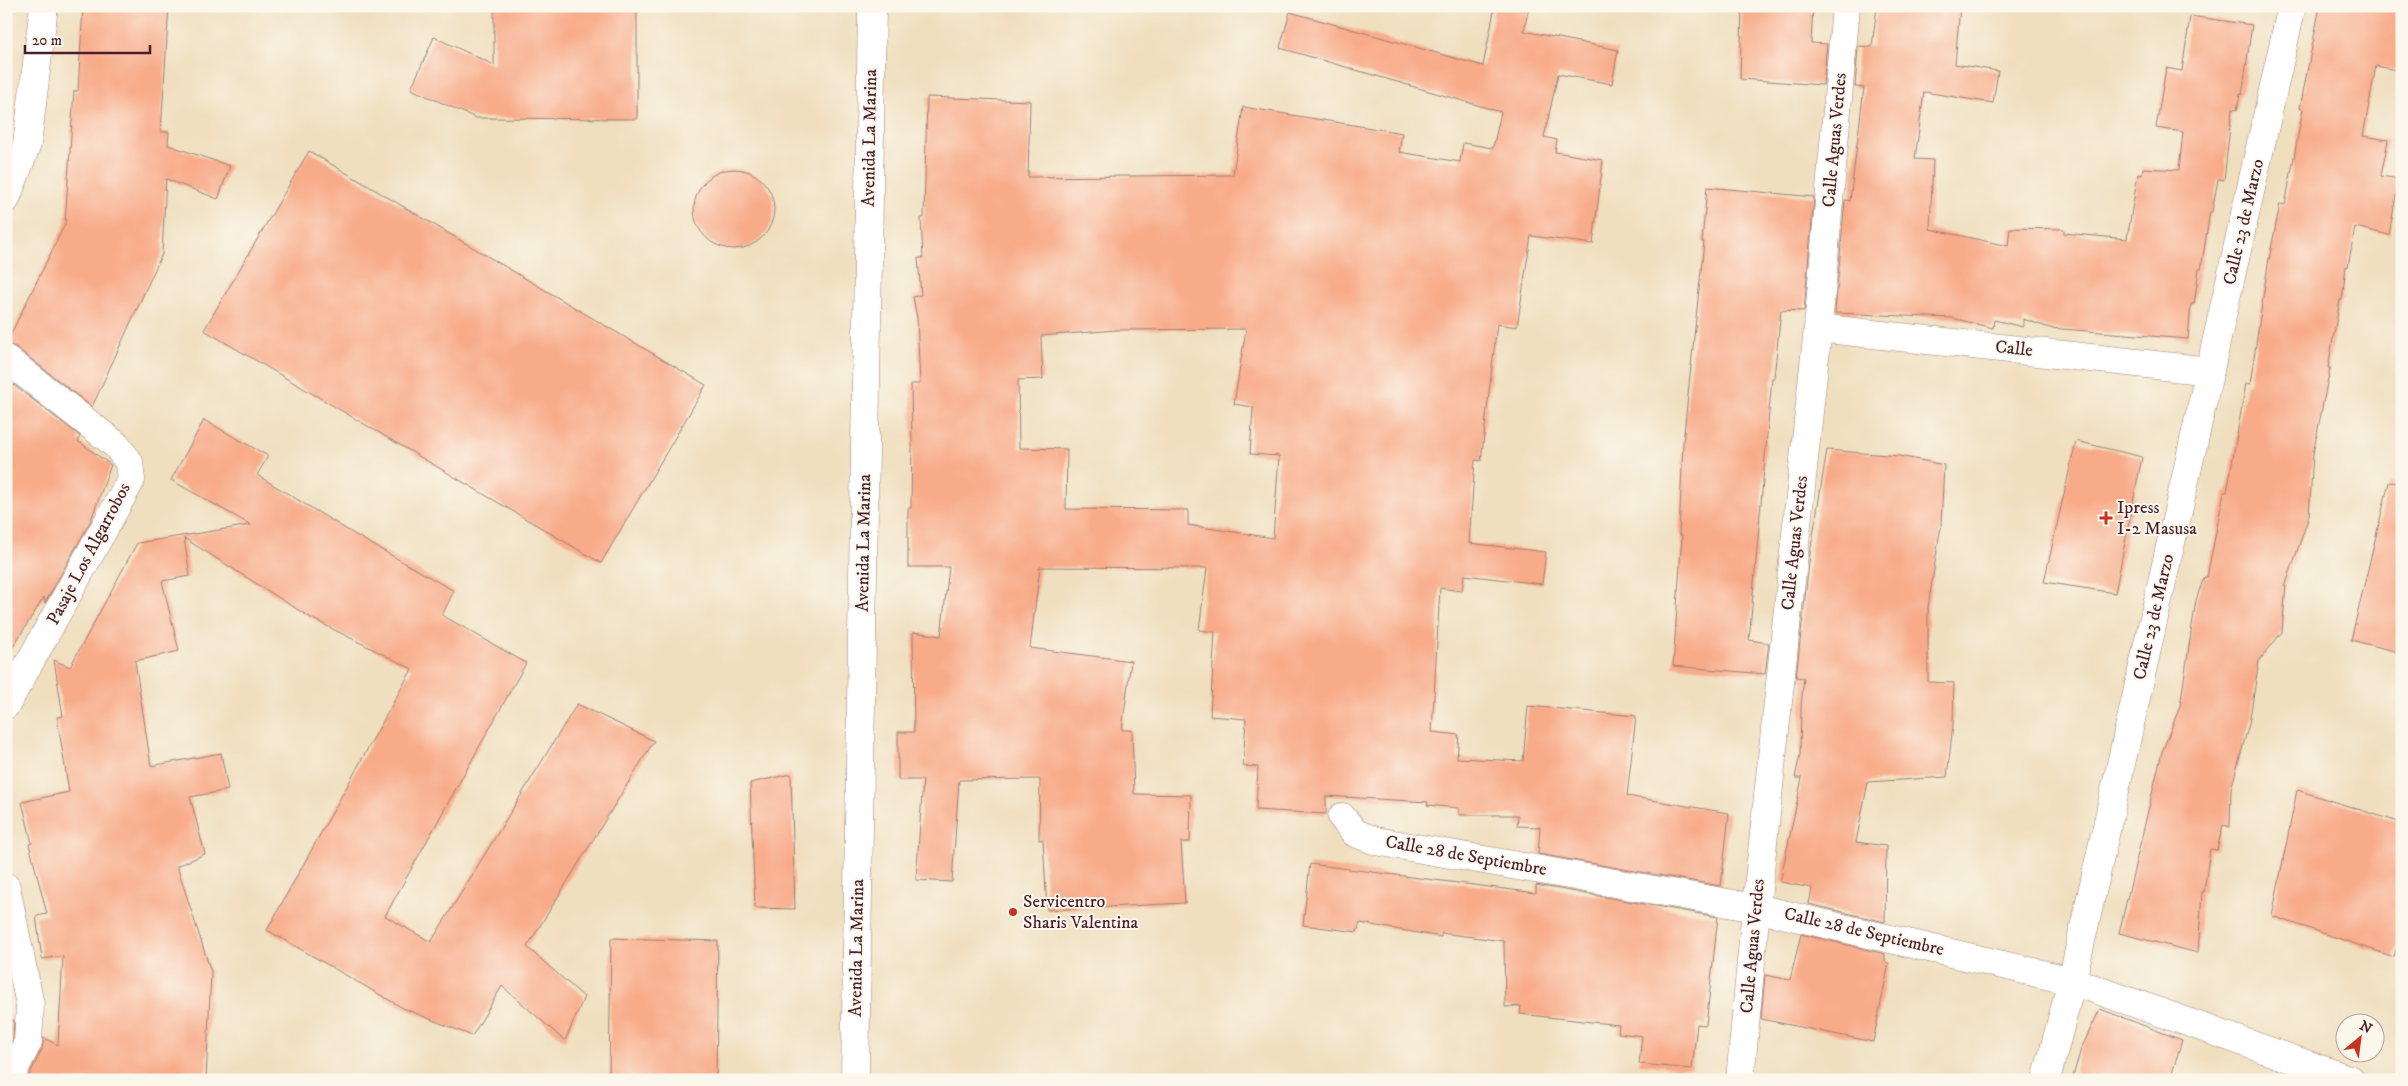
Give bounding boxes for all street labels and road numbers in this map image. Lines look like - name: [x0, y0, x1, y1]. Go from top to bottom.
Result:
- street label: Avenida La Marina: [858, 68, 882, 207]
- street label: Calle Aguas Verdes: [1818, 72, 1852, 208]
- street label: Calle 23 de Marzo: [2219, 157, 2269, 287]
- street label: Calle: [1994, 336, 2034, 362]
- street label: Avenida La Marina: [852, 473, 876, 612]
- street label: Calle Aguas Verdes: [1777, 475, 1813, 611]
- street label: Pasaje Los Algarrobos: [42, 479, 136, 629]
- street label: Calle 23 de Marzo: [2129, 552, 2179, 682]
- street label: Calle 28 de Septiembre: [1384, 831, 1548, 881]
- street label: Avenida La Marina: [845, 878, 869, 1017]
- street label: Calle Aguas Verdes: [1736, 878, 1770, 1014]
- street label: Calle 28 de Septiembre: [1782, 903, 1946, 961]

